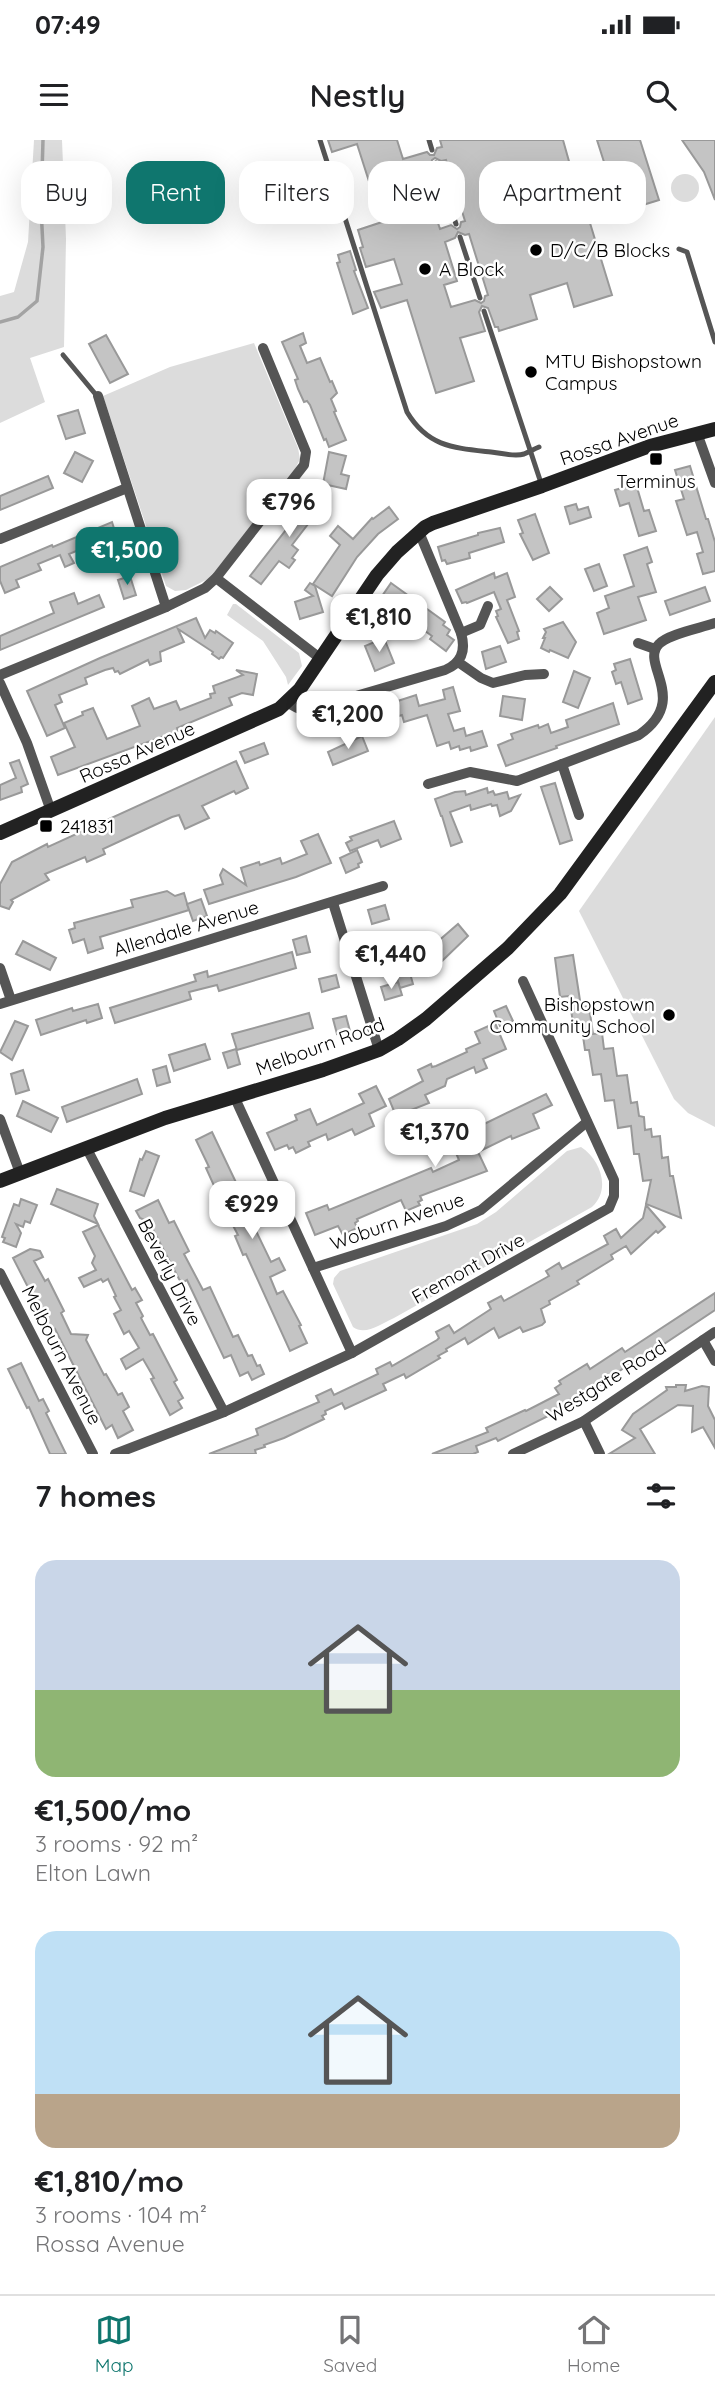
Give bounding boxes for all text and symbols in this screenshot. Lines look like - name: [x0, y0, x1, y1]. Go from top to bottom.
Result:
- text: 07:49: [35, 8, 101, 41]
- text: Nestly: [309, 75, 406, 115]
- icon: menu: [35, 76, 73, 114]
- icon: search: [642, 76, 680, 114]
- chip: Buy: [21, 161, 112, 224]
- chip: Rent: [126, 161, 225, 224]
- chip: Filters: [239, 161, 354, 224]
- chip: New: [368, 161, 465, 224]
- chip: Apartment: [479, 161, 646, 224]
- place label: D/C/B Blocks: [550, 238, 670, 262]
- marker: D/C/B Blocks: [528, 242, 544, 258]
- place label: A Block: [439, 257, 504, 281]
- marker: A Block: [417, 261, 433, 277]
- place label: MTU Bishopstown Campus: [545, 349, 702, 395]
- marker: MTU Bishopstown Campus: [523, 364, 539, 380]
- street label: Rossa Avenue: [557, 408, 681, 470]
- marker: Terminus: [648, 451, 664, 467]
- place label: Terminus: [616, 469, 696, 493]
- pin: €796: [248, 480, 330, 539]
- text: €796: [263, 487, 315, 516]
- pin: €1,500: [70, 528, 184, 587]
- text: €1,500: [91, 535, 163, 564]
- pin: €1,810: [322, 594, 436, 654]
- text: €1,810: [346, 602, 412, 631]
- pin: €1,200: [291, 692, 405, 751]
- text: €1,200: [312, 699, 384, 728]
- street label: Rossa Avenue: [76, 716, 198, 788]
- place label: 241831: [60, 814, 114, 838]
- marker: 241831: [38, 818, 54, 834]
- street label: Allendale Avenue: [110, 894, 262, 962]
- pin: €1,440: [334, 932, 448, 991]
- text: €1,440: [356, 939, 426, 968]
- place label: Bishopstown Community School: [490, 992, 655, 1038]
- marker: Bishopstown Community School: [661, 1007, 677, 1023]
- street label: Melbourn Road: [252, 1012, 388, 1080]
- pin: €1,370: [378, 1110, 492, 1169]
- text: €1,370: [401, 1117, 469, 1146]
- pin: €929: [211, 1182, 293, 1241]
- street label: Woburn Avenue: [327, 1187, 467, 1255]
- text: €929: [225, 1189, 279, 1218]
- street label: Beverly Drive: [133, 1215, 207, 1329]
- street label: Fremont Drive: [407, 1227, 529, 1309]
- street label: Melbourn Avenue: [17, 1281, 107, 1429]
- street label: Westgate Road: [542, 1335, 670, 1427]
- text: 7 homes: [35, 1477, 156, 1515]
- icon: filters: [642, 1477, 680, 1515]
- icon: home: [295, 1606, 421, 1732]
- text: €1,500/mo: [35, 1791, 191, 1829]
- text: 3 rooms · 92 m²: [35, 1829, 198, 1858]
- text: Elton Lawn: [35, 1858, 151, 1887]
- icon: home: [295, 1977, 421, 2103]
- text: €1,810/mo: [35, 2162, 184, 2200]
- text: 3 rooms · 104 m²: [35, 2200, 207, 2229]
- text: Rossa Avenue: [35, 2229, 185, 2258]
- tab: Map: [95, 2311, 134, 2377]
- tab: Saved: [323, 2311, 377, 2377]
- tab: Home: [567, 2311, 620, 2377]

